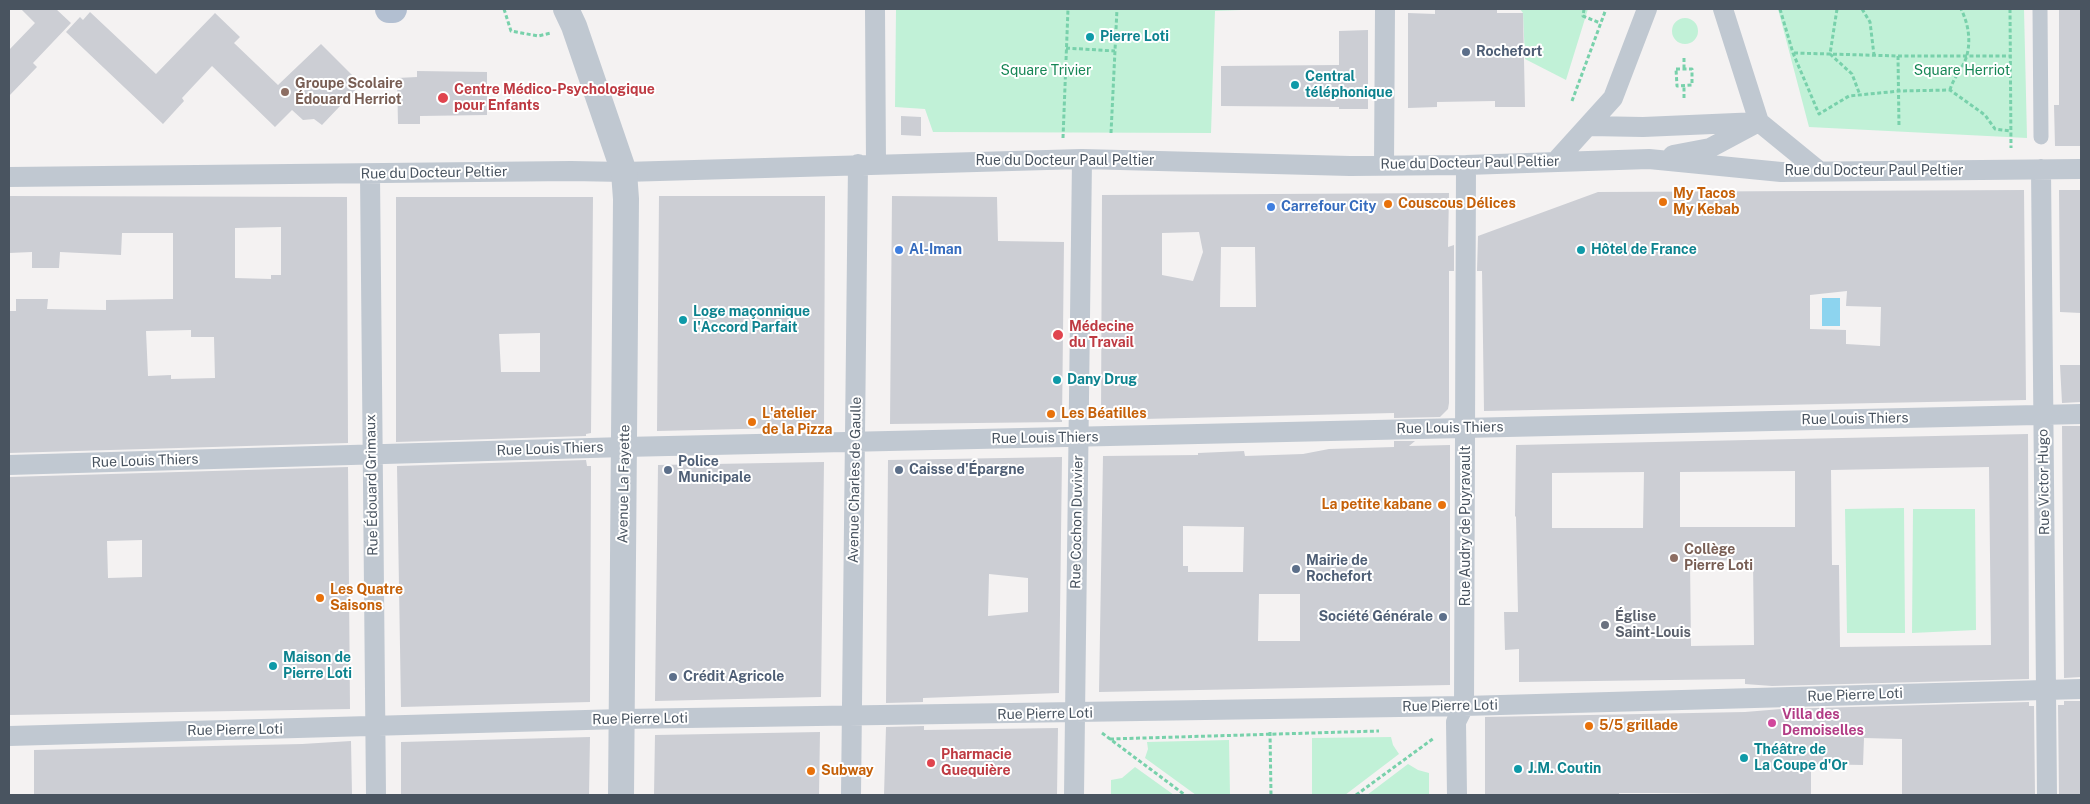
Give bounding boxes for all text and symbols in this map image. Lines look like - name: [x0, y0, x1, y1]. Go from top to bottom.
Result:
- place label: Pierre Loti: [1100, 29, 1169, 45]
- marker: Pierre Loti: [1084, 31, 1096, 43]
- place label: Rochefort: [1476, 44, 1542, 60]
- marker: Rochefort: [1460, 46, 1472, 58]
- park label: Square Trivier: [1001, 63, 1091, 79]
- park label: Square Herriot: [1914, 63, 2010, 79]
- place label: Central téléphonique: [1305, 69, 1393, 102]
- place label: Groupe Scolaire Édouard Herriot: [295, 76, 403, 108]
- marker: Central téléphonique: [1289, 79, 1301, 91]
- place label: Centre Médico-Psychologique pour Enfants: [454, 82, 655, 114]
- marker: Groupe Scolaire Édouard Herriot: [279, 86, 291, 98]
- marker: Centre Médico-Psychologique pour Enfants: [436, 91, 450, 105]
- street label: Rue du Docteur Paul Peltier: [976, 153, 1154, 169]
- street label: Rue du Docteur Paul Peltier: [1380, 153, 1560, 173]
- street label: Rue du Docteur Peltier: [361, 163, 507, 183]
- street label: Rue du Docteur Paul Peltier: [1785, 163, 1963, 179]
- place label: My Tacos My Kebab: [1673, 186, 1739, 218]
- place label: Couscous Délices: [1398, 196, 1516, 212]
- marker: My Tacos My Kebab: [1657, 196, 1669, 208]
- marker: Couscous Délices: [1382, 198, 1394, 210]
- place label: Carrefour City: [1281, 199, 1376, 215]
- marker: Carrefour City: [1265, 201, 1277, 213]
- place label: Al-Iman: [909, 242, 962, 258]
- place label: Hôtel de France: [1591, 242, 1697, 258]
- marker: Al-Iman: [893, 244, 905, 256]
- marker: Hôtel de France: [1575, 244, 1587, 256]
- place label: Loge maçonnique l'Accord Parfait: [693, 304, 810, 336]
- marker: Loge maçonnique l'Accord Parfait: [677, 314, 689, 326]
- place label: Médecine du Travail: [1069, 319, 1134, 352]
- marker: Médecine du Travail: [1051, 328, 1065, 342]
- place label: Dany Drug: [1067, 372, 1137, 388]
- marker: Dany Drug: [1051, 374, 1063, 386]
- street label: Avenue Charles de Gaulle: [845, 397, 865, 563]
- place label: L'atelier de la Pizza: [762, 406, 832, 438]
- place label: Les Béatilles: [1061, 406, 1147, 422]
- marker: Les Béatilles: [1045, 408, 1057, 420]
- street label: Rue Louis Thiers: [1801, 410, 1909, 428]
- street label: Rue Édouard Grimaux: [362, 414, 382, 556]
- marker: L'atelier de la Pizza: [746, 416, 758, 428]
- street label: Rue Louis Thiers: [1396, 419, 1504, 437]
- street label: Avenue La Fayette: [615, 424, 633, 544]
- street label: Rue Louis Thiers: [991, 429, 1099, 447]
- street label: Rue Victor Hugo: [2035, 429, 2053, 535]
- street label: Rue Louis Thiers: [496, 439, 604, 459]
- street label: Rue Audry de Puyravault: [1458, 446, 1474, 606]
- street label: Rue Louis Thiers: [91, 451, 199, 471]
- place label: Police Municipale: [678, 454, 751, 487]
- street label: Rue Cochon Duvivier: [1067, 455, 1087, 589]
- place label: Caisse d'Épargne: [909, 462, 1025, 478]
- marker: Police Municipale: [662, 464, 674, 476]
- marker: Caisse d'Épargne: [893, 464, 905, 476]
- place label: La petite kabane: [1322, 497, 1432, 513]
- marker: La petite kabane: [1436, 499, 1448, 511]
- place label: Collège Pierre Loti: [1684, 542, 1753, 574]
- marker: Collège Pierre Loti: [1668, 552, 1680, 564]
- place label: Mairie de Rochefort: [1306, 553, 1372, 586]
- marker: Mairie de Rochefort: [1290, 563, 1302, 575]
- place label: Les Quatre Saisons: [330, 582, 403, 614]
- marker: Les Quatre Saisons: [314, 592, 326, 604]
- place label: Société Générale: [1318, 609, 1433, 625]
- place label: Église Saint-Louis: [1615, 609, 1691, 642]
- marker: Société Générale: [1437, 611, 1449, 623]
- marker: Église Saint-Louis: [1599, 619, 1611, 631]
- place label: Maison de Pierre Loti: [283, 650, 352, 682]
- marker: Maison de Pierre Loti: [267, 660, 279, 672]
- place label: Crédit Agricole: [683, 669, 784, 685]
- marker: Crédit Agricole: [667, 671, 679, 683]
- street label: Rue Pierre Loti: [1807, 685, 1903, 705]
- street label: Rue Pierre Loti: [1402, 697, 1498, 715]
- street label: Rue Pierre Loti: [997, 705, 1093, 723]
- place label: Villa des Demoiselles: [1782, 707, 1864, 740]
- street label: Rue Pierre Loti: [592, 710, 688, 728]
- marker: Villa des Demoiselles: [1766, 717, 1778, 729]
- place label: 5/5 grillade: [1599, 718, 1678, 734]
- marker: 5/5 grillade: [1583, 720, 1595, 732]
- street label: Rue Pierre Loti: [187, 721, 283, 739]
- place label: Théâtre de La Coupe d'Or: [1754, 742, 1848, 774]
- place label: Pharmacie Guequière: [941, 747, 1012, 780]
- marker: Théâtre de La Coupe d'Or: [1738, 752, 1750, 764]
- marker: Pharmacie Guequière: [925, 757, 937, 769]
- place label: J.M. Coutin: [1528, 761, 1601, 777]
- place label: Subway: [821, 763, 874, 779]
- marker: J.M. Coutin: [1512, 763, 1524, 775]
- marker: Subway: [805, 765, 817, 777]

